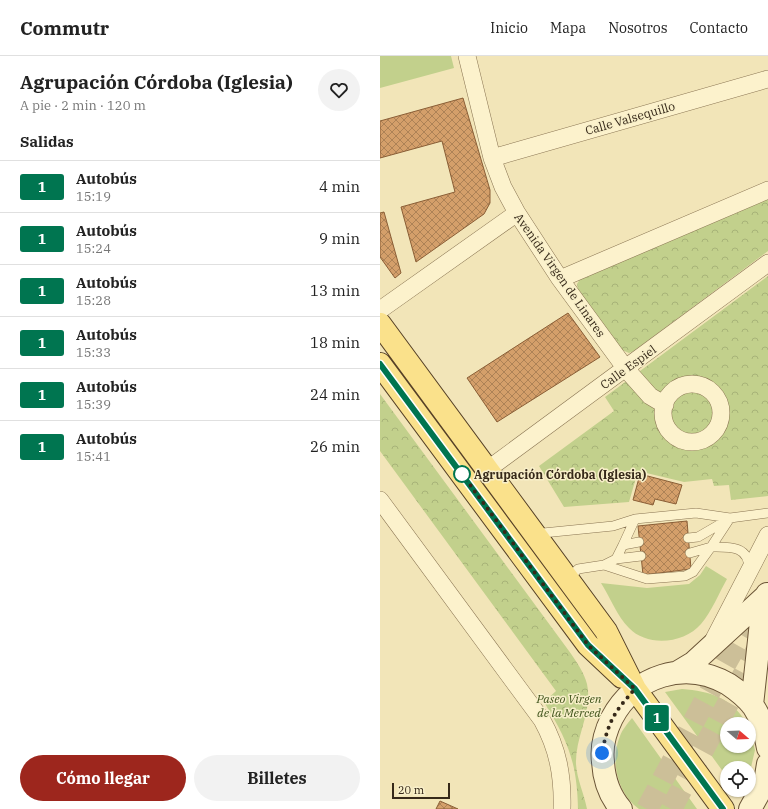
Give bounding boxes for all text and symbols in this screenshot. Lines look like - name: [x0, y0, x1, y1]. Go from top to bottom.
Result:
- text: Commutr: [20, 16, 109, 40]
- text: Inicio: [490, 19, 528, 37]
- text: Mapa: [550, 19, 586, 37]
- text: Nosotros: [608, 19, 668, 37]
- text: Contacto: [690, 19, 748, 37]
- button: heart: [318, 69, 360, 111]
- text: Agrupación Córdoba (Iglesia): [20, 70, 293, 94]
- text: A pie · 2 min · 120 m: [20, 97, 146, 114]
- street label: Calle Valsequillo: [583, 98, 677, 138]
- text: Salidas: [20, 132, 74, 151]
- text: Autobús: [76, 169, 137, 188]
- text: 4 min: [319, 177, 360, 196]
- text: 1: [38, 178, 46, 196]
- text: 15:19: [76, 188, 111, 205]
- street label: Avenida Virgen de Linares: [511, 210, 609, 340]
- text: Autobús: [76, 221, 137, 240]
- text: 9 min: [319, 229, 360, 248]
- text: 1: [38, 230, 46, 248]
- text: 15:24: [76, 240, 111, 257]
- text: Autobús: [76, 273, 137, 292]
- text: 13 min: [310, 281, 360, 300]
- text: 1: [38, 282, 46, 300]
- text: 15:28: [76, 292, 111, 309]
- text: Autobús: [76, 325, 137, 344]
- text: 18 min: [310, 333, 360, 352]
- text: 1: [38, 334, 46, 352]
- street label: Calle Espiel: [597, 341, 659, 392]
- text: 15:33: [76, 344, 111, 361]
- text: Autobús: [76, 377, 137, 396]
- text: 24 min: [310, 385, 360, 404]
- text: 1: [38, 386, 46, 404]
- text: 15:39: [76, 396, 111, 413]
- text: Autobús: [76, 429, 137, 448]
- text: 26 min: [310, 437, 360, 456]
- text: 1: [38, 438, 46, 456]
- text: 15:41: [76, 448, 111, 465]
- marker: Agrupación Córdoba (Iglesia): [453, 465, 471, 483]
- place label: Agrupación Córdoba (Iglesia): [474, 467, 646, 482]
- park label: Paseo Virgen de la Merced: [535, 691, 602, 720]
- line badge: 1: [644, 705, 670, 731]
- text: 1: [653, 709, 661, 727]
- north arrow: [720, 717, 756, 753]
- map controls: [720, 717, 756, 797]
- your location: [592, 743, 612, 763]
- button: Cómo llegar: [20, 755, 186, 801]
- button: Billetes: [194, 755, 360, 801]
- button: locate: [720, 761, 756, 797]
- scale bar: [392, 781, 450, 800]
- text: 20 m: [398, 783, 424, 797]

